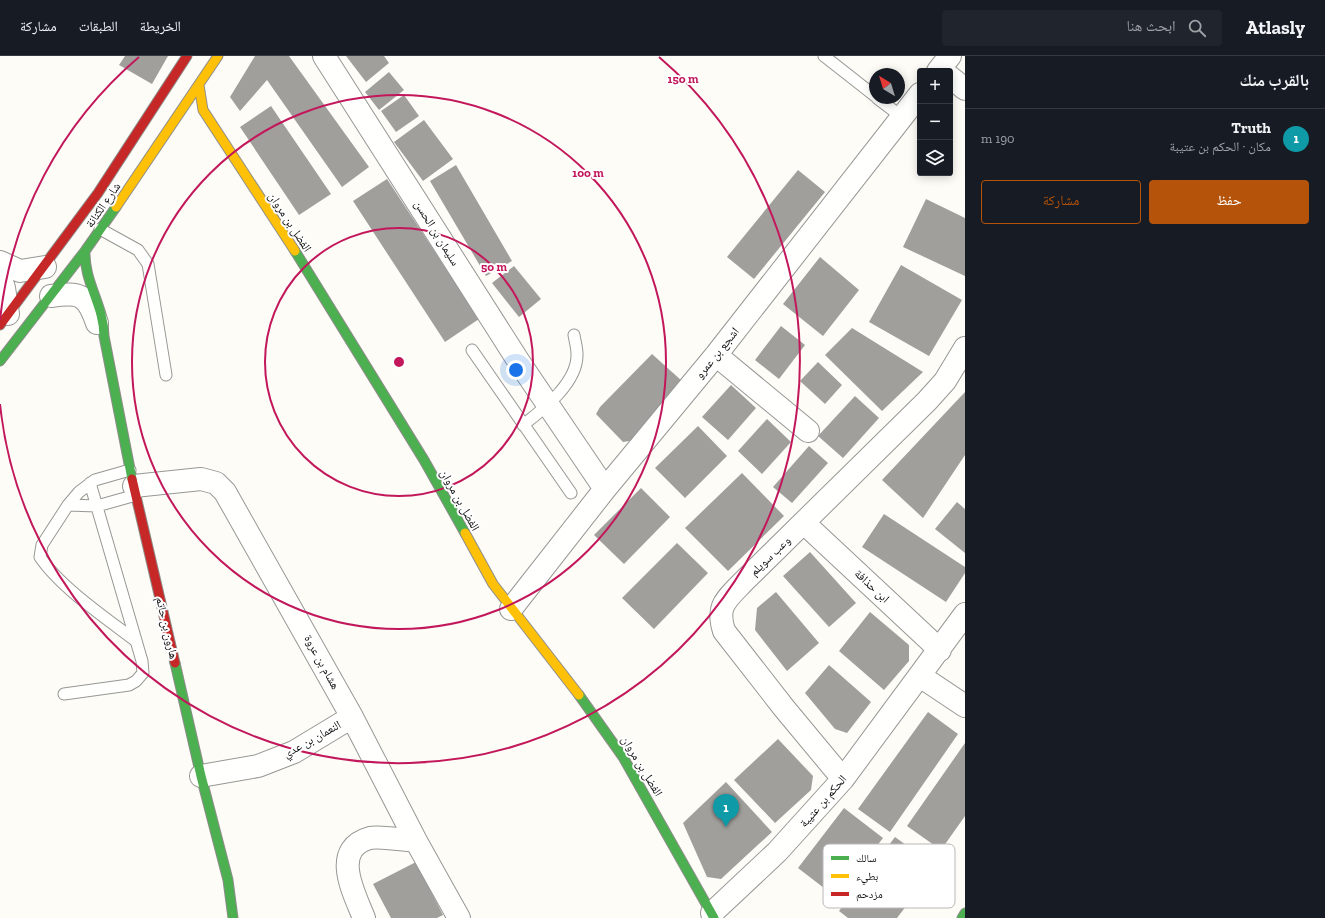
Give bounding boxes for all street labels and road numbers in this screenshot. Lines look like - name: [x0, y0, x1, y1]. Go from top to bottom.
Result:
- street label: شارع الكنانة: [82, 180, 124, 231]
- street label: الفضل بن مروان: [265, 190, 314, 255]
- street label: سليمان بن الحسن: [411, 198, 463, 269]
- street label: اشجع بن عمرو: [692, 325, 742, 382]
- street label: الفضل بن مروان: [437, 467, 483, 533]
- street label: وعب سويلم: [747, 533, 794, 580]
- street label: ابن حذافة: [851, 566, 892, 606]
- street label: هارون بن حاتم: [152, 596, 181, 661]
- street label: هشام بن عروة: [300, 632, 343, 692]
- street label: النعمان بن عدي: [281, 717, 345, 763]
- street label: الفضل بن مروان: [618, 733, 666, 799]
- street label: الحكم بن عتيبة: [797, 772, 850, 831]

